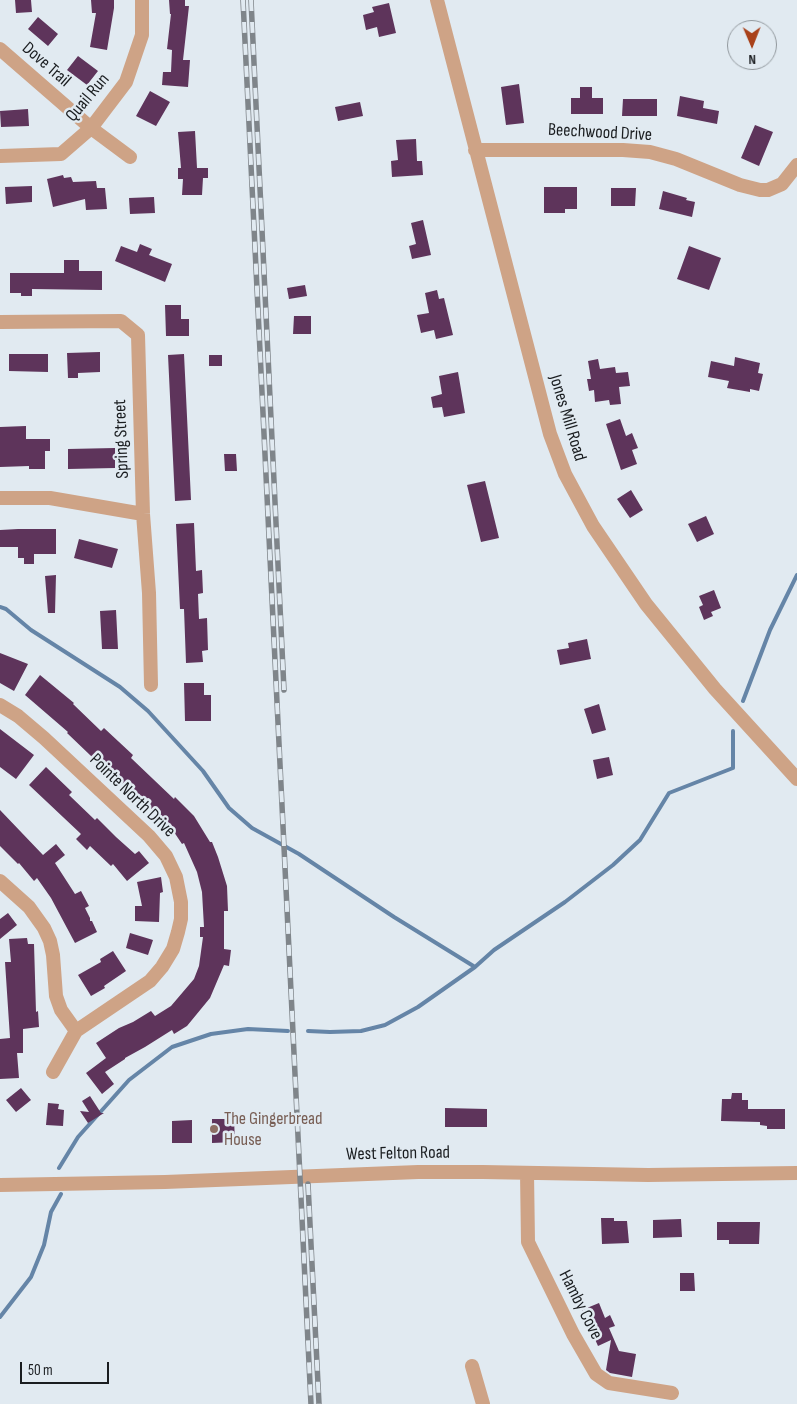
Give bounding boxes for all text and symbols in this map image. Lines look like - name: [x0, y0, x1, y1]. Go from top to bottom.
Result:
- north arrow: [727, 20, 777, 70]
- street label: Dove Trail: [17, 38, 75, 92]
- text: N: [748, 51, 756, 68]
- street label: Quail Run: [62, 69, 114, 127]
- street label: Beechwood Drive: [547, 119, 653, 147]
- street label: Jones Mill Road: [544, 372, 590, 464]
- street label: Spring Street: [110, 399, 134, 479]
- street label: Pointe North Drive: [85, 750, 179, 842]
- place label: The Gingerbread House: [224, 1108, 323, 1150]
- marker: The Gingerbread House: [208, 1123, 220, 1135]
- street label: West Felton Road: [346, 1142, 450, 1166]
- street label: Hamby Cove: [553, 1267, 607, 1343]
- scale bar: [22, 1352, 111, 1384]
- text: 50 m: [28, 1361, 53, 1380]

